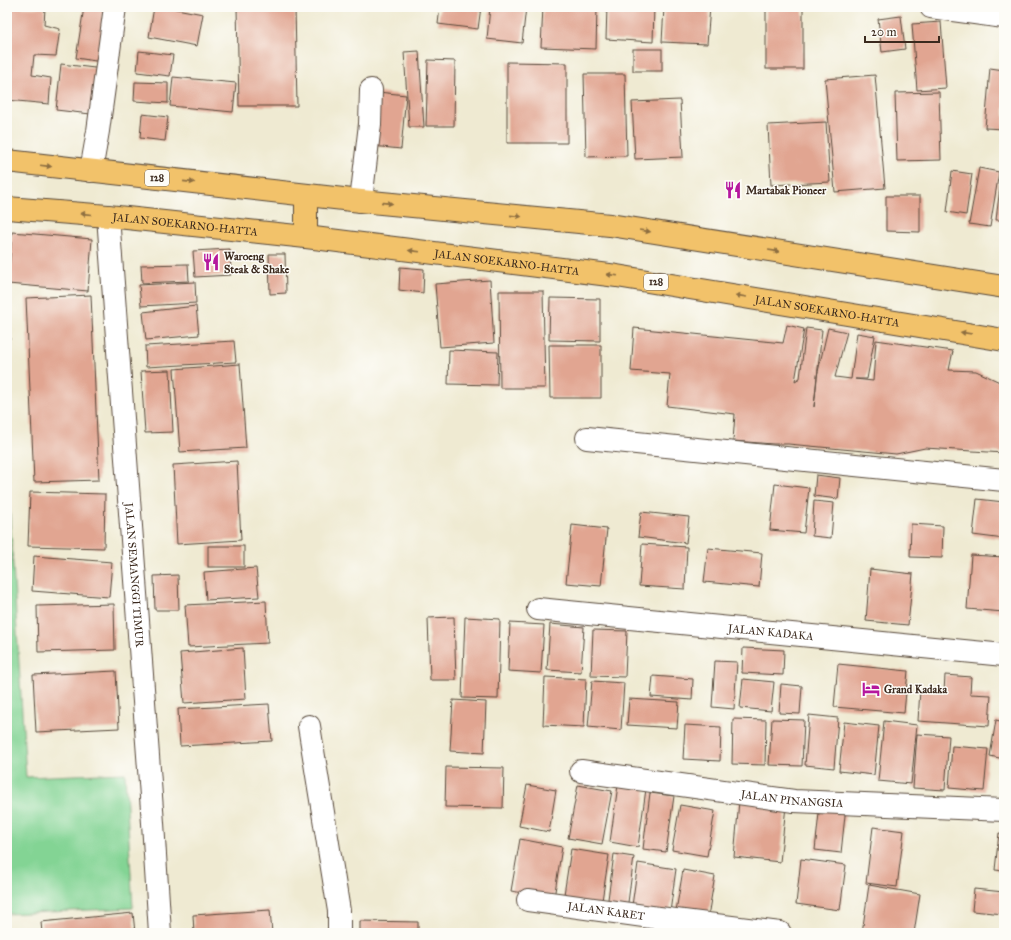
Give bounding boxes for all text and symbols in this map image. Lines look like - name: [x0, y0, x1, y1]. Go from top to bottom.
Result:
- scale bar: [865, 18, 939, 44]
- text: 20 m: [871, 25, 897, 39]
- one-way arrow: [40, 162, 52, 169]
- road number: 128: [145, 170, 169, 186]
- one-way arrow: [183, 179, 195, 185]
- restaurant icon: Martabak Pioneer: [723, 180, 743, 200]
- place label: Martabak Pioneer: [746, 184, 827, 197]
- one-way arrow: [381, 200, 393, 206]
- street label: JALAN SOEKARNO-HATTA: [111, 210, 259, 238]
- one-way arrow: [80, 211, 92, 218]
- one-way arrow: [510, 213, 522, 219]
- one-way arrow: [639, 228, 651, 234]
- street label: JALAN SOEKARNO-HATTA: [433, 247, 581, 278]
- one-way arrow: [408, 248, 420, 254]
- one-way arrow: [768, 248, 780, 254]
- place label: Waroeng Steak & Shake: [224, 250, 290, 276]
- restaurant icon: Waroeng Steak & Shake: [201, 252, 221, 272]
- one-way arrow: [606, 272, 618, 279]
- road number: 128: [644, 274, 668, 290]
- street label: JALAN SOEKARNO-HATTA: [753, 292, 901, 329]
- one-way arrow: [734, 293, 747, 299]
- one-way arrow: [959, 330, 972, 336]
- street label: JALAN SEMANGGI TIMUR: [122, 501, 146, 648]
- street label: JALAN KADAKA: [726, 621, 815, 643]
- hotel icon: Grand Kadaka: [861, 679, 881, 699]
- place label: Grand Kadaka: [884, 683, 947, 696]
- street label: JALAN PINANGSIA: [739, 787, 844, 810]
- street label: JALAN KARET: [566, 899, 646, 923]

